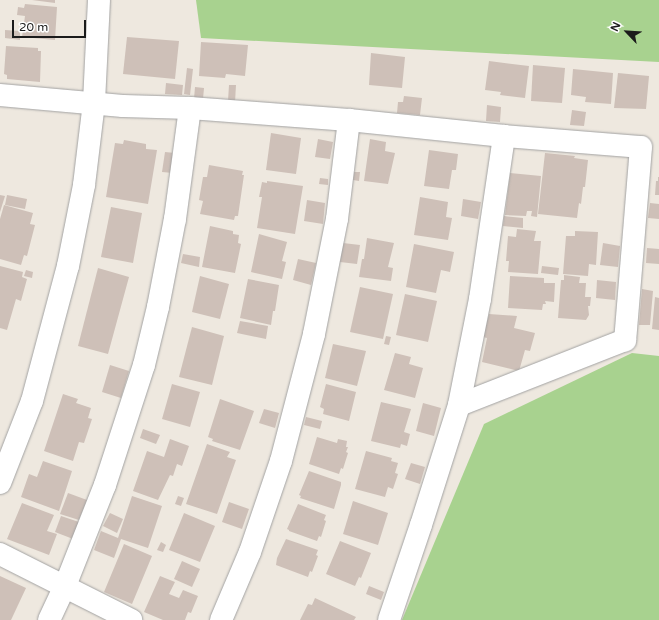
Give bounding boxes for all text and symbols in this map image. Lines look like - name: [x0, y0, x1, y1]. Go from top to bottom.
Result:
- scale bar: [14, 12, 88, 38]
- north arrow: [607, 12, 647, 52]
- text: 20 m: [19, 20, 48, 34]
- text: N: [608, 20, 623, 33]

